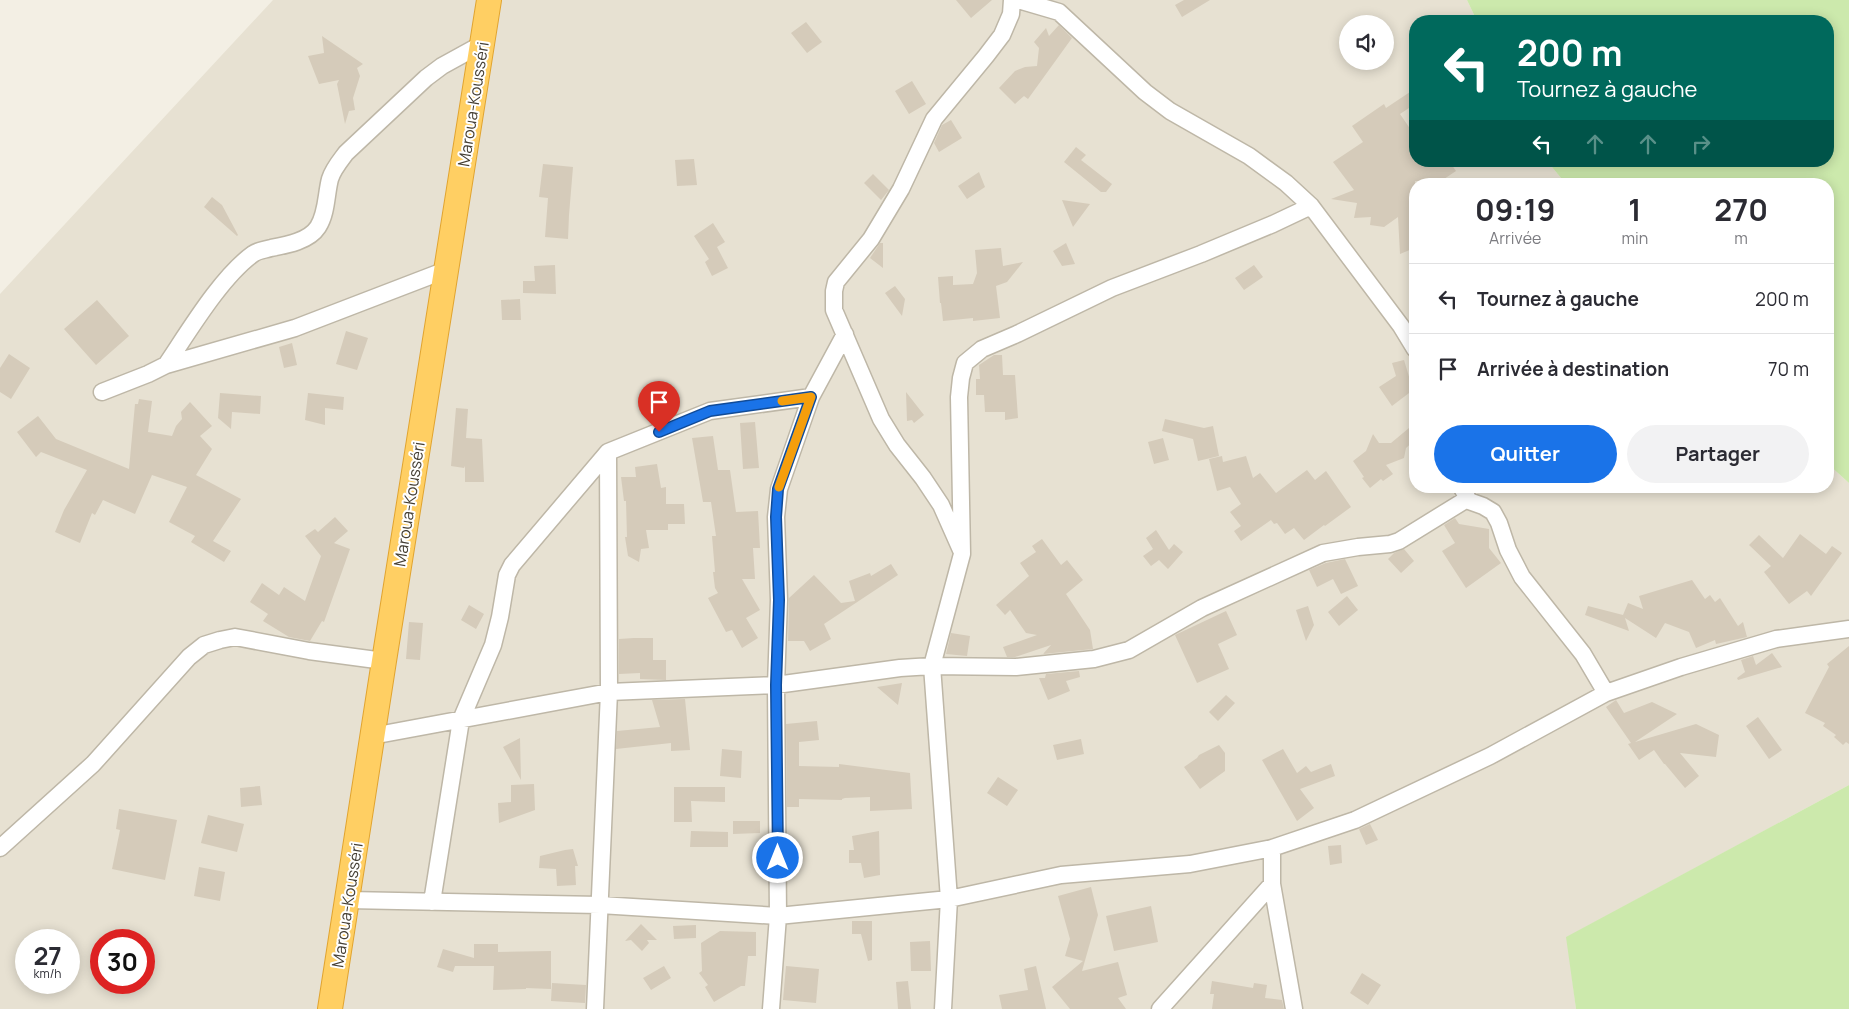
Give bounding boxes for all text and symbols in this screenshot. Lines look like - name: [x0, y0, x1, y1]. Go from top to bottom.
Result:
- map controls: [1339, 15, 1394, 70]
- button: sound: [1339, 15, 1394, 70]
- text: 200 m: [1517, 29, 1622, 77]
- icon: left: [1434, 35, 1499, 100]
- street label: Maroua-Kousséri: [452, 40, 494, 168]
- text: Tournez à gauche: [1517, 74, 1697, 104]
- icon: left: [1528, 130, 1556, 158]
- icon: ahead: [1581, 130, 1609, 158]
- icon: ahead: [1634, 130, 1662, 158]
- icon: right: [1687, 130, 1715, 158]
- text: 09:19: [1475, 189, 1555, 230]
- text: 1: [1628, 189, 1641, 230]
- text: 270: [1714, 189, 1768, 230]
- text: Arrivée: [1489, 227, 1541, 249]
- text: min: [1621, 227, 1648, 249]
- text: m: [1734, 227, 1748, 249]
- icon: left: [1434, 285, 1462, 313]
- text: Tournez à gauche: [1477, 286, 1639, 312]
- text: 200 m: [1755, 286, 1809, 312]
- icon: arrive: [1434, 355, 1462, 383]
- text: Arrivée à destination: [1477, 356, 1669, 382]
- text: 70 m: [1768, 356, 1809, 382]
- pin: [638, 381, 680, 432]
- icon: arrive: [645, 388, 673, 416]
- button: Quitter: [1434, 425, 1617, 483]
- button: Partager: [1627, 425, 1809, 483]
- street label: Maroua-Kousséri: [388, 440, 430, 568]
- position arrow: [751, 831, 803, 883]
- street label: Maroua-Kousséri: [326, 841, 368, 969]
- speed limit sign: 30: [90, 929, 155, 994]
- text: 27: [33, 938, 62, 973]
- text: km/h: [34, 965, 61, 982]

